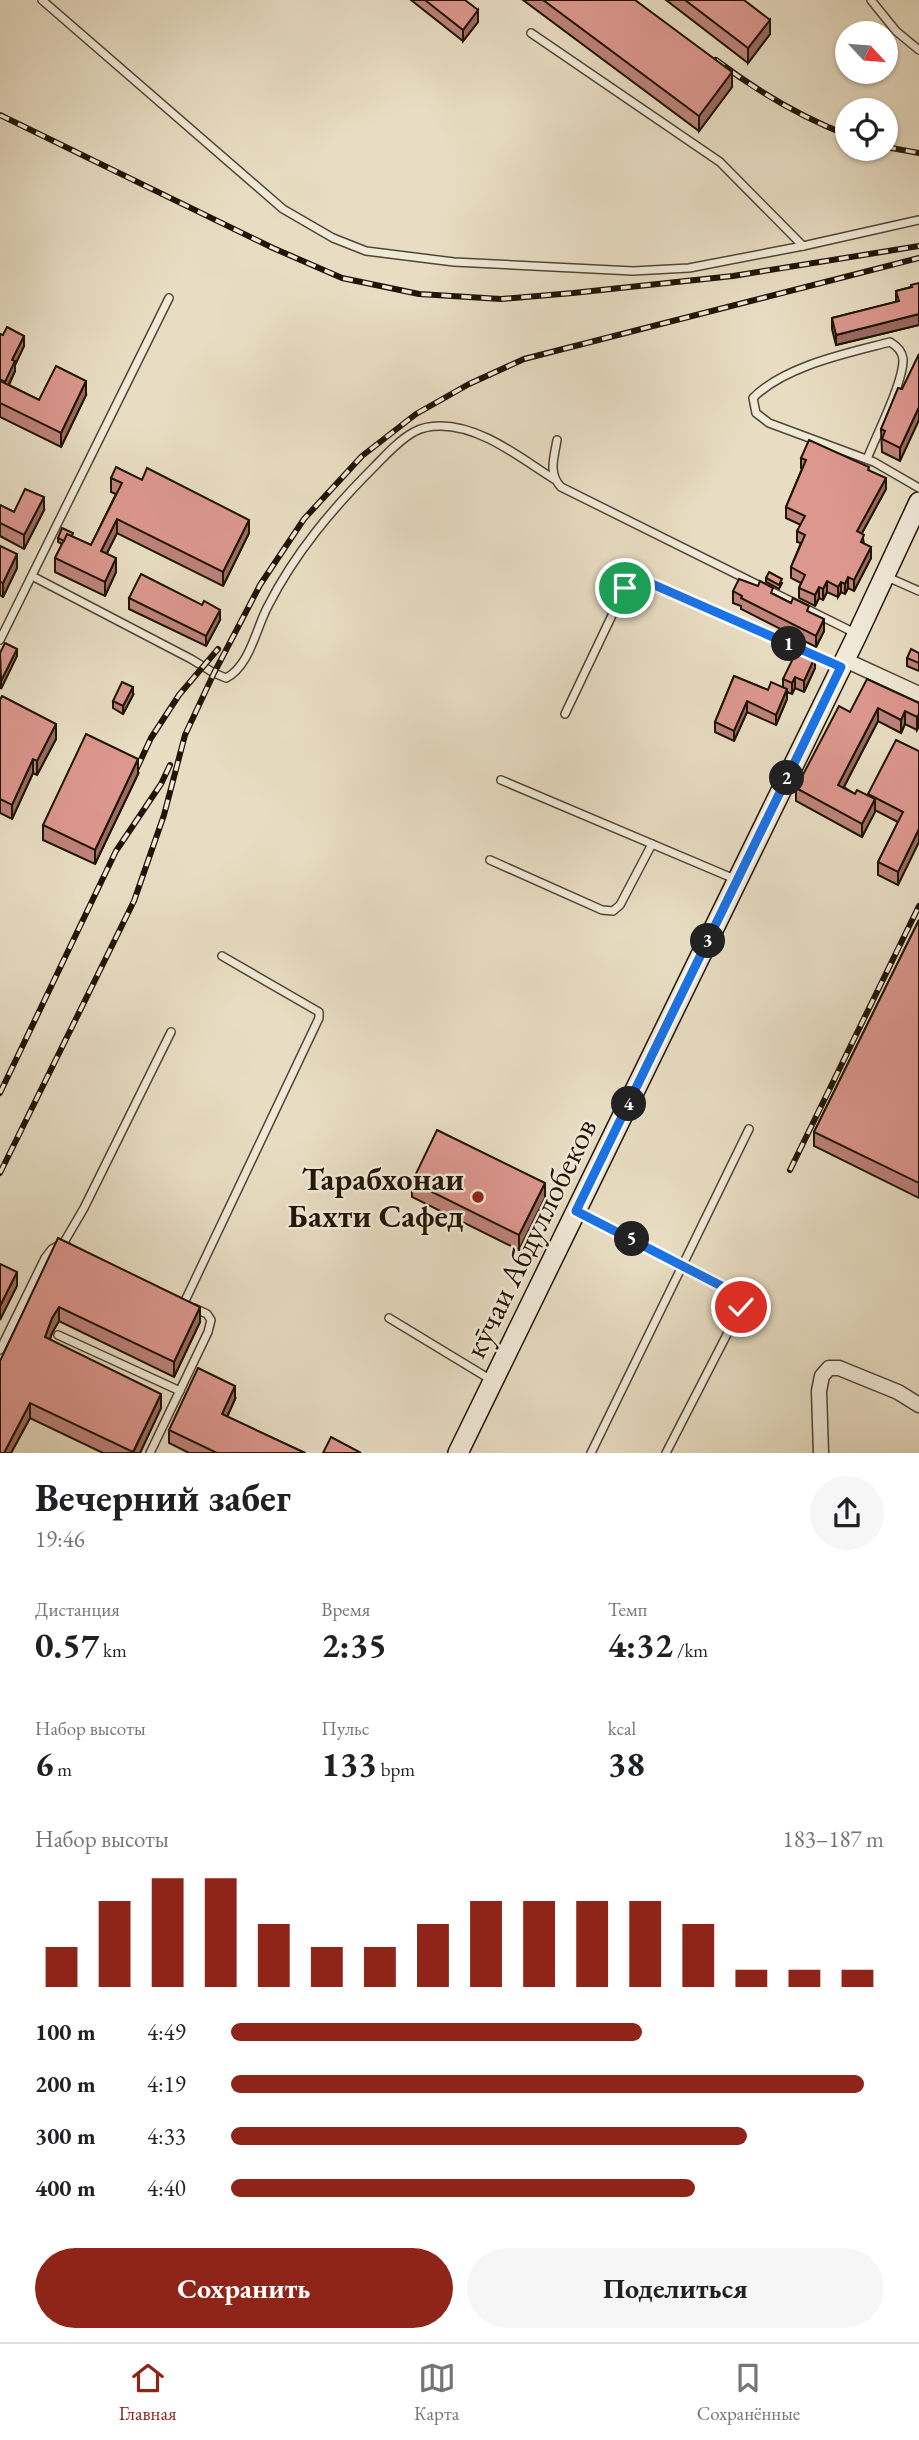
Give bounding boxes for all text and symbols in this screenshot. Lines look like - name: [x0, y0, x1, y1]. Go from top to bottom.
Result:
- north arrow: [835, 21, 898, 84]
- map controls: [835, 21, 898, 161]
- button: locate: [835, 98, 898, 161]
- pin: [595, 558, 655, 618]
- icon: arrive: [606, 569, 644, 607]
- pin: 1: [772, 626, 806, 662]
- text: 1: [783, 631, 794, 656]
- pin: 2: [770, 760, 804, 796]
- text: 2: [781, 765, 792, 790]
- pin: 3: [690, 923, 726, 958]
- text: 3: [702, 928, 713, 953]
- pin: 4: [612, 1086, 646, 1122]
- text: 4: [623, 1091, 634, 1116]
- street label: кӯчаи Абдуллобеков: [454, 1111, 606, 1365]
- place label: Тарабхонаи Бахти Сафед: [288, 1158, 464, 1237]
- marker: Тарабхонаи Бахти Сафед: [470, 1189, 486, 1205]
- pin: 5: [614, 1222, 650, 1256]
- text: 5: [626, 1226, 637, 1251]
- pin: [711, 1277, 771, 1337]
- icon: check: [722, 1288, 760, 1326]
- text: Вечерний забег: [35, 1473, 291, 1522]
- button: share: [810, 1476, 884, 1550]
- text: 19:46: [35, 1524, 85, 1554]
- text: Дистанция: [35, 1597, 120, 1622]
- text: Время: [321, 1597, 370, 1622]
- text: Темп: [608, 1597, 647, 1622]
- text: 0.57: [35, 1622, 99, 1667]
- text: 2:35: [321, 1622, 387, 1667]
- text: 4:32: [608, 1622, 673, 1667]
- text: km: [99, 1638, 127, 1663]
- text: /km: [673, 1638, 708, 1663]
- text: Набор высоты: [35, 1716, 146, 1741]
- text: Пульс: [321, 1716, 369, 1741]
- text: kcal: [608, 1716, 636, 1741]
- text: 6: [35, 1741, 54, 1786]
- text: 133: [321, 1741, 377, 1786]
- text: 38: [608, 1741, 645, 1786]
- text: m: [54, 1757, 72, 1782]
- text: bpm: [377, 1757, 415, 1782]
- text: Набор высоты: [35, 1824, 169, 1854]
- text: 183–187 m: [783, 1824, 884, 1854]
- text: 100 m: [35, 2017, 96, 2047]
- text: 4:49: [147, 2017, 186, 2047]
- text: 200 m: [35, 2069, 96, 2099]
- text: 4:19: [147, 2069, 186, 2099]
- text: 300 m: [35, 2121, 96, 2151]
- text: 4:33: [147, 2121, 186, 2151]
- text: 400 m: [35, 2173, 96, 2203]
- text: 4:40: [147, 2173, 186, 2203]
- button: Сохранить: [35, 2248, 453, 2328]
- button: Поделиться: [467, 2248, 884, 2328]
- tab: Главная: [119, 2359, 177, 2426]
- tab: Карта: [414, 2359, 459, 2426]
- tab: Сохранённые: [697, 2359, 800, 2426]

